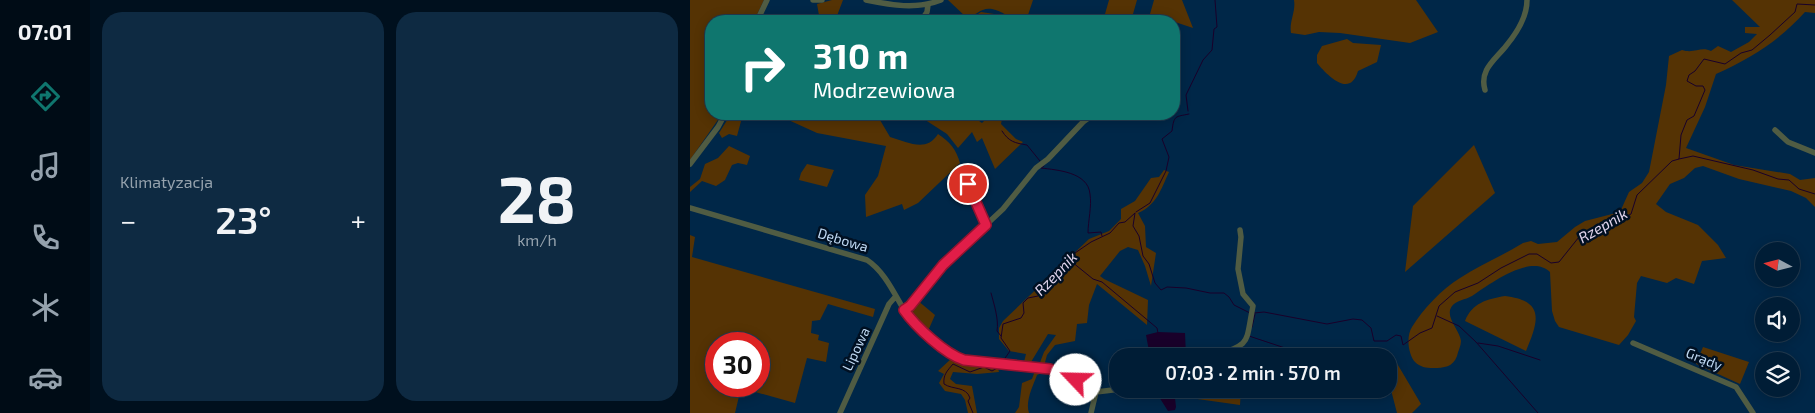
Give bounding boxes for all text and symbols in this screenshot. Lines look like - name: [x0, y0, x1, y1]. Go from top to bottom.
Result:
- text: 07:01: [18, 18, 72, 44]
- text: 310 m: [813, 34, 908, 76]
- icon: right: [730, 35, 795, 100]
- text: Modrzewiowa: [813, 76, 955, 102]
- icon: directions: [28, 79, 63, 114]
- icon: music: [28, 149, 63, 184]
- text: 28: [498, 158, 576, 236]
- pin: [947, 163, 989, 205]
- icon: arrive: [954, 170, 982, 198]
- text: Klimatyzacja: [120, 172, 213, 191]
- text: 23°: [215, 196, 272, 242]
- text: −: [120, 203, 136, 237]
- text: +: [351, 203, 366, 237]
- water label: Rzepnik: [1575, 204, 1630, 246]
- icon: phone: [28, 220, 63, 255]
- street label: Dębowa: [816, 224, 870, 255]
- text: km/h: [517, 230, 557, 249]
- north arrow: [1755, 242, 1800, 288]
- map controls: [1755, 242, 1800, 397]
- water label: Rzepnik: [1030, 248, 1081, 299]
- icon: climate: [28, 290, 63, 325]
- button: sound: [1755, 297, 1800, 342]
- street label: Lipowa: [838, 324, 873, 373]
- speed limit sign: 30: [705, 332, 770, 397]
- street label: Grądy: [1684, 344, 1725, 374]
- button: layers: [1755, 352, 1800, 397]
- position arrow: [1049, 353, 1101, 405]
- icon: car: [28, 360, 63, 395]
- text: 07:03 · 2 min · 570 m: [1165, 361, 1341, 384]

